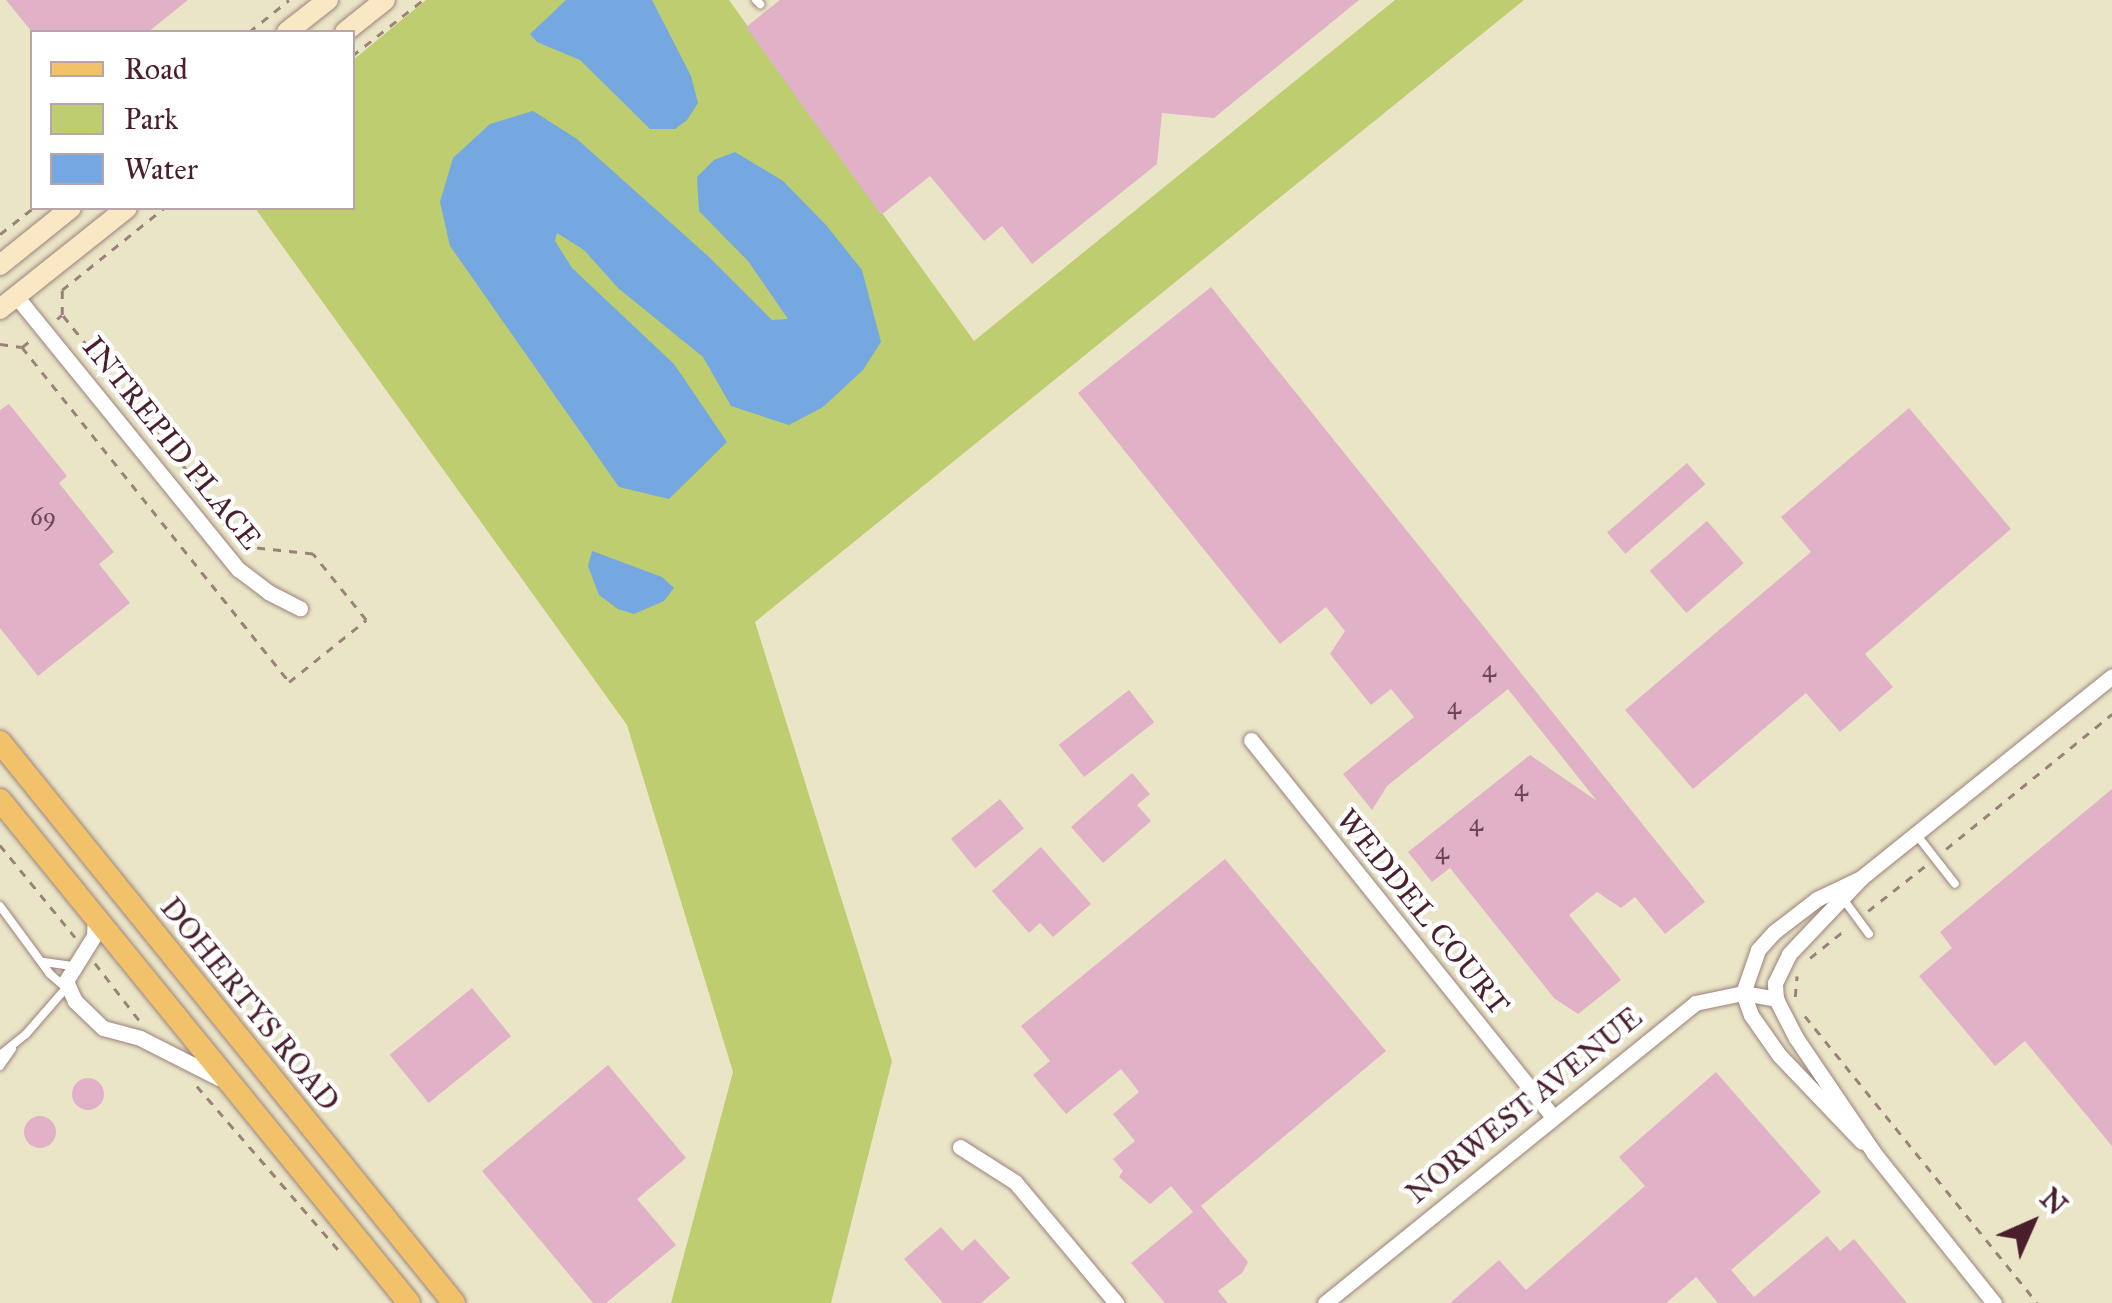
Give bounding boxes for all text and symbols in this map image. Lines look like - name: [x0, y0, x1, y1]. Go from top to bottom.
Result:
- legend: [30, 30, 355, 210]
- text: Road: [124, 51, 188, 87]
- text: Park: [124, 101, 178, 137]
- text: Water: [124, 151, 198, 187]
- street label: INTREPID PLACE: [75, 329, 269, 557]
- house number: 69: [30, 502, 56, 532]
- house number: 4: [1482, 654, 1496, 684]
- house number: 4: [1447, 691, 1461, 721]
- house number: 4: [1514, 773, 1528, 803]
- street label: WEDDEL COURT: [1329, 802, 1517, 1022]
- house number: 4: [1469, 808, 1483, 838]
- house number: 4: [1435, 836, 1449, 866]
- street label: DOHERTYS ROAD: [153, 890, 347, 1118]
- street label: NORWEST AVENUE: [1399, 999, 1649, 1211]
- north arrow: [1982, 1173, 2082, 1273]
- text: N: [2033, 1181, 2074, 1222]

